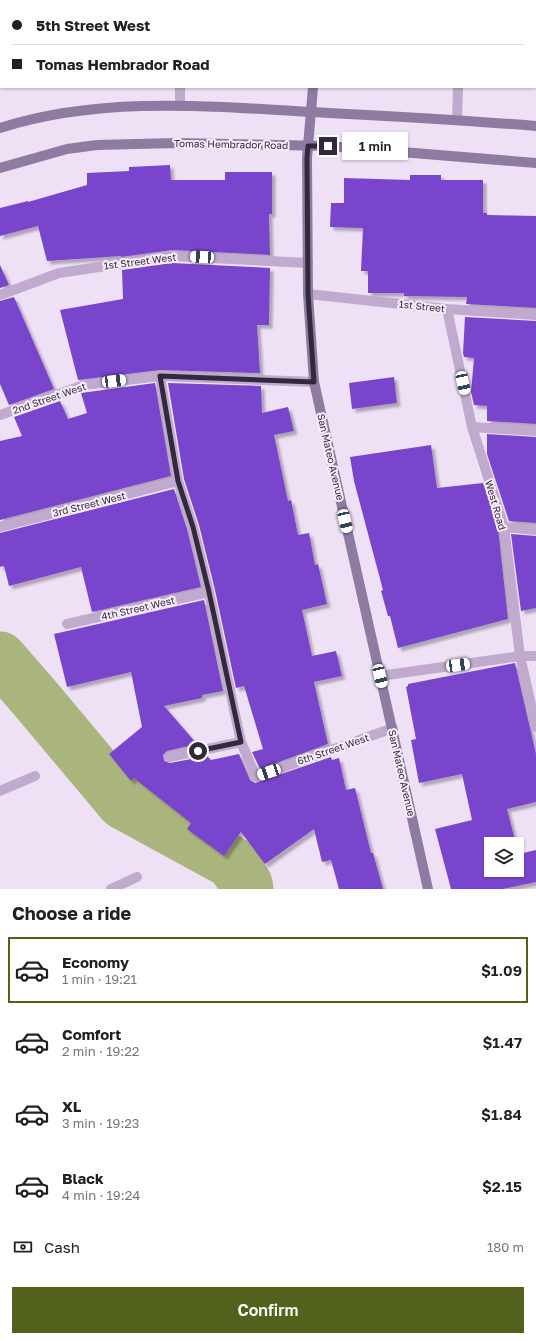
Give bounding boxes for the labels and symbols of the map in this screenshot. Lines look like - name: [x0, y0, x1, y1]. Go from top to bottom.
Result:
- callout: 1 min: [342, 132, 408, 160]
- street label: Tomas Hembrador Road: [174, 137, 288, 151]
- route end: [319, 137, 337, 155]
- car: [190, 250, 214, 264]
- street label: 1st Street West: [103, 251, 177, 271]
- street label: 1st Street: [398, 298, 446, 314]
- car: [455, 370, 471, 396]
- car: [101, 374, 127, 388]
- street label: 2nd Street West: [11, 380, 87, 416]
- street label: San Mateo Avenue: [315, 413, 347, 502]
- street label: West Road: [483, 479, 509, 531]
- street label: 3rd Street West: [51, 489, 127, 519]
- car: [336, 508, 354, 534]
- street label: 4th Street West: [100, 594, 176, 622]
- car: [445, 657, 471, 673]
- car: [371, 663, 389, 689]
- street label: San Mateo Avenue: [386, 729, 418, 818]
- street label: 6th Street West: [296, 731, 370, 767]
- route start: [189, 742, 207, 760]
- car: [256, 762, 282, 782]

